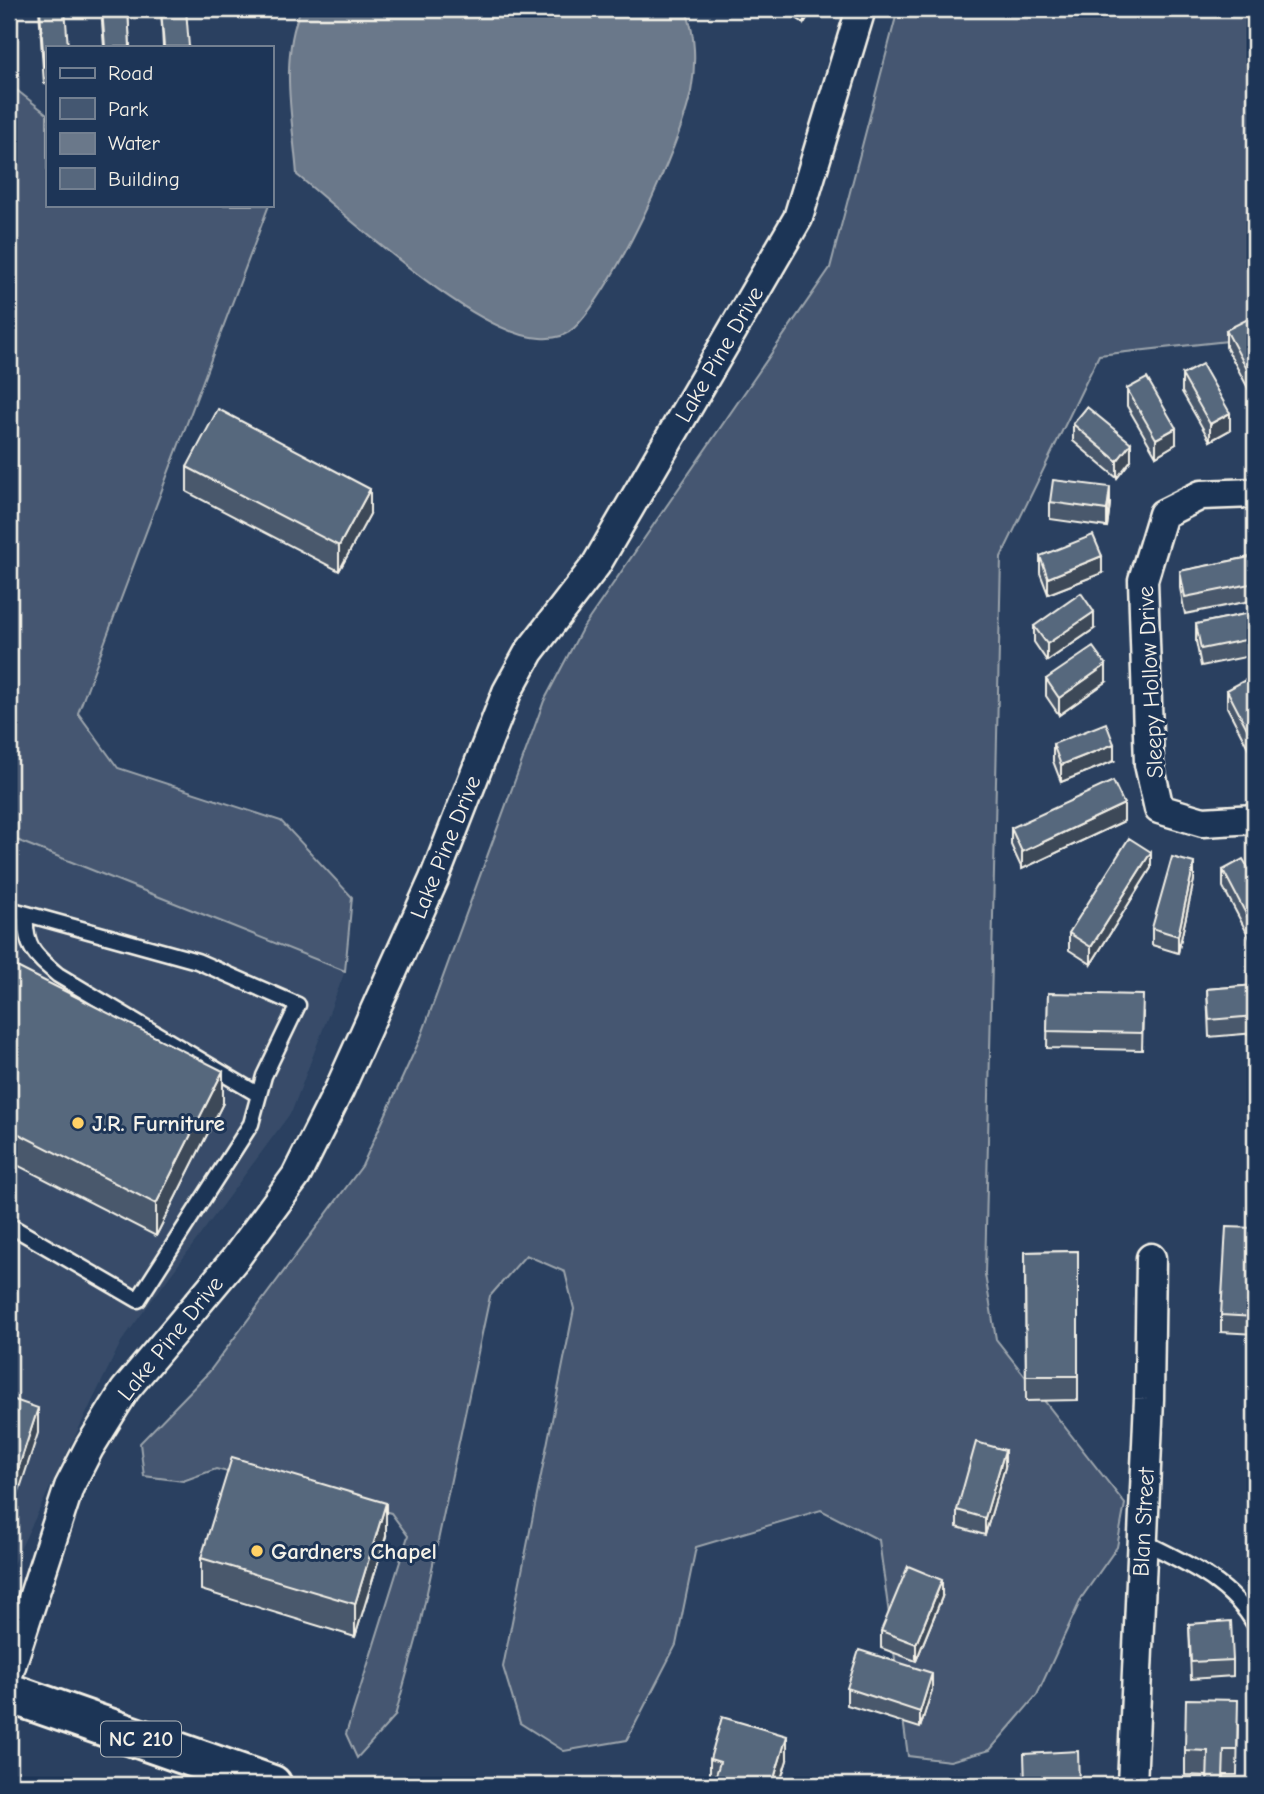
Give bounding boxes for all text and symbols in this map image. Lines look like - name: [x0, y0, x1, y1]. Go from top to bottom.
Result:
- legend: [46, 46, 273, 206]
- text: Road: [108, 61, 153, 85]
- text: Park: [108, 97, 148, 121]
- text: Water: [108, 131, 161, 155]
- text: Building: [108, 167, 180, 191]
- street label: Lake Pine Drive: [670, 282, 769, 427]
- street label: Sleepy Hollow Drive: [1132, 585, 1169, 779]
- street label: Lake Pine Drive: [404, 771, 487, 923]
- place label: J.R. Furniture: [92, 1110, 225, 1137]
- marker: J.R. Furniture: [70, 1115, 86, 1131]
- street label: Lake Pine Drive: [112, 1271, 229, 1406]
- street label: Blan Street: [1127, 1465, 1160, 1577]
- place label: Gardners Chapel: [271, 1538, 437, 1565]
- marker: Gardners Chapel: [249, 1543, 265, 1559]
- road number: NC 210: [101, 1722, 181, 1756]

